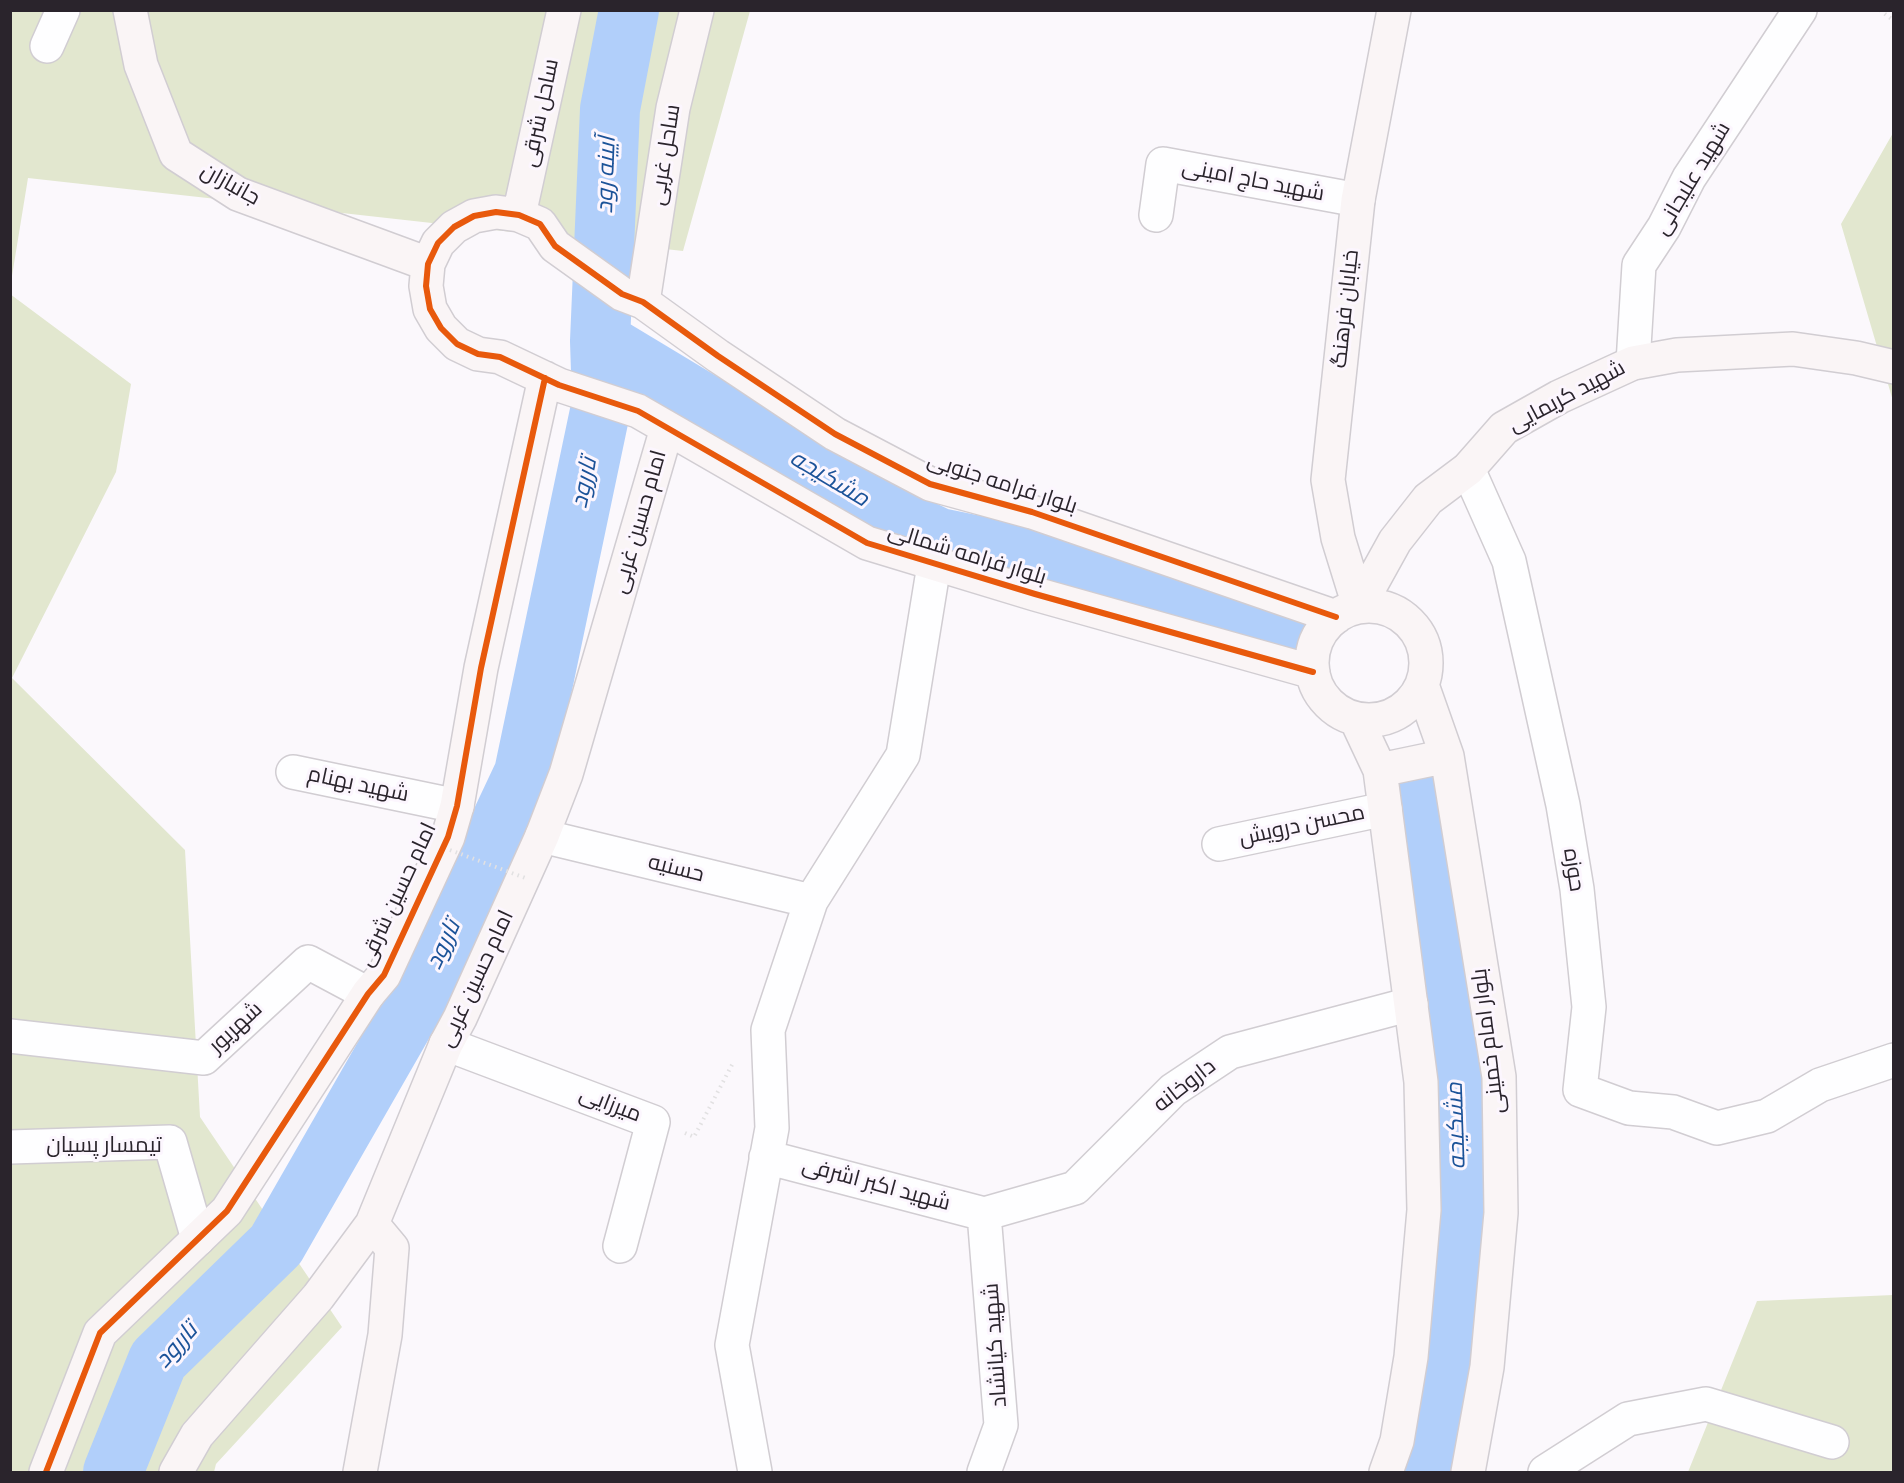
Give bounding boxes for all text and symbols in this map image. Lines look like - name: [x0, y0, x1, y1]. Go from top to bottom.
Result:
- street label: ساحل شرقی: [517, 56, 565, 170]
- street label: ساحل غربی: [645, 103, 687, 207]
- street label: شهید علیجانی: [1649, 118, 1737, 240]
- water label: آیینه رود: [591, 136, 623, 214]
- street label: شهید حاج امینی: [1180, 154, 1326, 208]
- street label: جانبازان: [196, 158, 264, 212]
- street label: خیابان فرهنگ: [1327, 248, 1365, 370]
- street label: شهید کریمایی: [1504, 355, 1630, 439]
- water label: مشکیجه: [784, 444, 874, 514]
- street label: امام حسین غربی: [607, 447, 673, 597]
- street label: بلوار فرامه جنوبی: [924, 447, 1080, 521]
- water label: تاررود: [566, 455, 604, 511]
- street label: بلوار فرامه شمالی: [884, 518, 1050, 592]
- street label: شهید بهنام: [305, 761, 411, 809]
- street label: محسن درویش: [1237, 800, 1367, 852]
- street label: امام حسین شرقی: [353, 819, 443, 971]
- street label: حوزه: [1557, 846, 1589, 894]
- street label: حسنیه: [645, 849, 707, 889]
- street label: امام حسین غربی: [434, 906, 520, 1052]
- water label: تاررود: [420, 916, 468, 974]
- street label: بلوار امام خمینی: [1467, 967, 1511, 1115]
- street label: شهریور: [204, 997, 268, 1059]
- street label: داروخانه: [1149, 1054, 1221, 1118]
- street label: میرزایی: [575, 1081, 645, 1129]
- water label: مشکیجه: [1441, 1082, 1473, 1170]
- street label: تیمسار پسیان: [46, 1133, 162, 1159]
- street label: شهید اکبر اشرفی: [799, 1153, 953, 1217]
- street label: شهید کیانشاد: [978, 1282, 1014, 1408]
- water label: تاررود: [149, 1317, 205, 1375]

